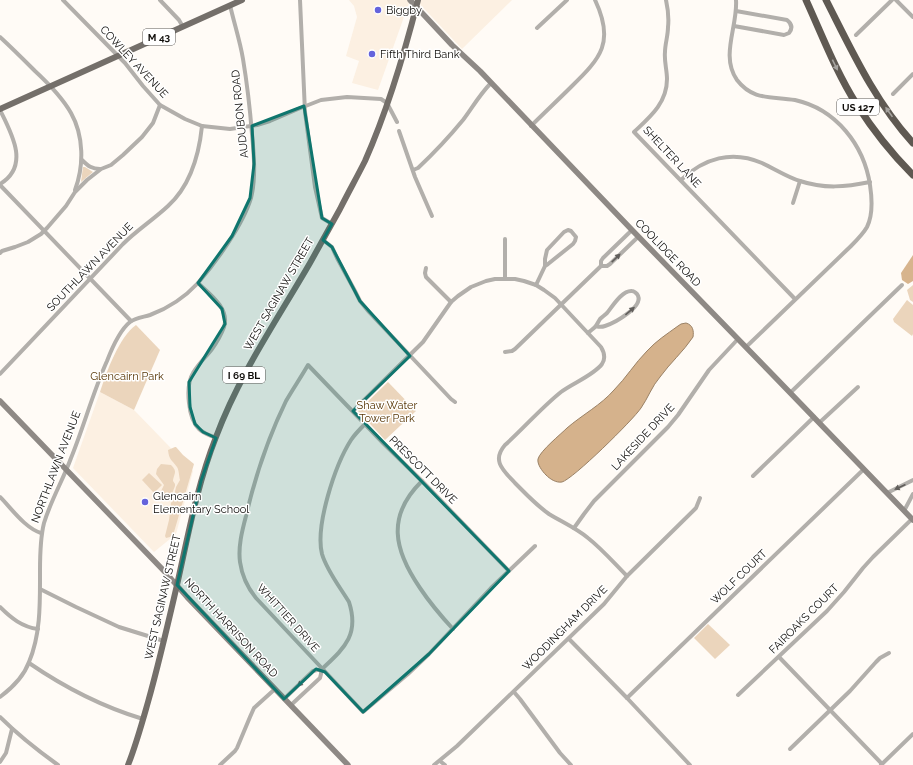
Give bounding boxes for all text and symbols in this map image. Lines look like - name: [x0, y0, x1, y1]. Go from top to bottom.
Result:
- place label: Biggby: [386, 4, 422, 17]
- marker: Biggby: [373, 5, 383, 15]
- street label: COWLEY AVENUE: [97, 23, 171, 101]
- road number: M 43: [143, 29, 175, 45]
- place label: Fifth Third Bank: [380, 48, 460, 61]
- marker: Fifth Third Bank: [367, 49, 377, 59]
- one-way arrow: [832, 59, 839, 70]
- street label: AUDUBON ROAD: [229, 69, 251, 159]
- road number: US 127: [837, 99, 879, 115]
- one-way arrow: [885, 107, 893, 117]
- street label: SHELTER LANE: [640, 124, 704, 191]
- street label: COOLIDGE ROAD: [632, 217, 704, 290]
- street label: SOUTHLAWN AVENUE: [44, 220, 136, 314]
- street label: WEST SAGINAW STREET: [241, 235, 317, 353]
- one-way arrow: [611, 253, 621, 263]
- one-way arrow: [625, 306, 636, 315]
- road number: I 69 BL: [223, 367, 265, 383]
- park label: Glencairn Park: [90, 370, 164, 383]
- park label: Shaw Water Tower Park: [357, 399, 418, 425]
- street label: LAKESIDE DRIVE: [609, 401, 677, 473]
- street label: NORTHLAWN AVENUE: [29, 409, 83, 525]
- street label: PRESCOTT DRIVE: [386, 433, 460, 507]
- one-way arrow: [895, 484, 906, 490]
- place label: Glencairn Elementary School: [153, 490, 249, 516]
- marker: Glencairn Elementary School: [140, 497, 150, 507]
- street label: WEST SAGINAW STREET: [142, 533, 184, 661]
- street label: WOLF COURT: [708, 547, 770, 607]
- street label: NORTH HARRISON ROAD: [182, 576, 280, 680]
- street label: WHITTIER DRIVE: [254, 581, 322, 655]
- street label: FAIROAKS COURT: [767, 581, 842, 656]
- street label: WOODINGHAM DRIVE: [520, 583, 610, 673]
- one-way arrow: [297, 677, 307, 687]

